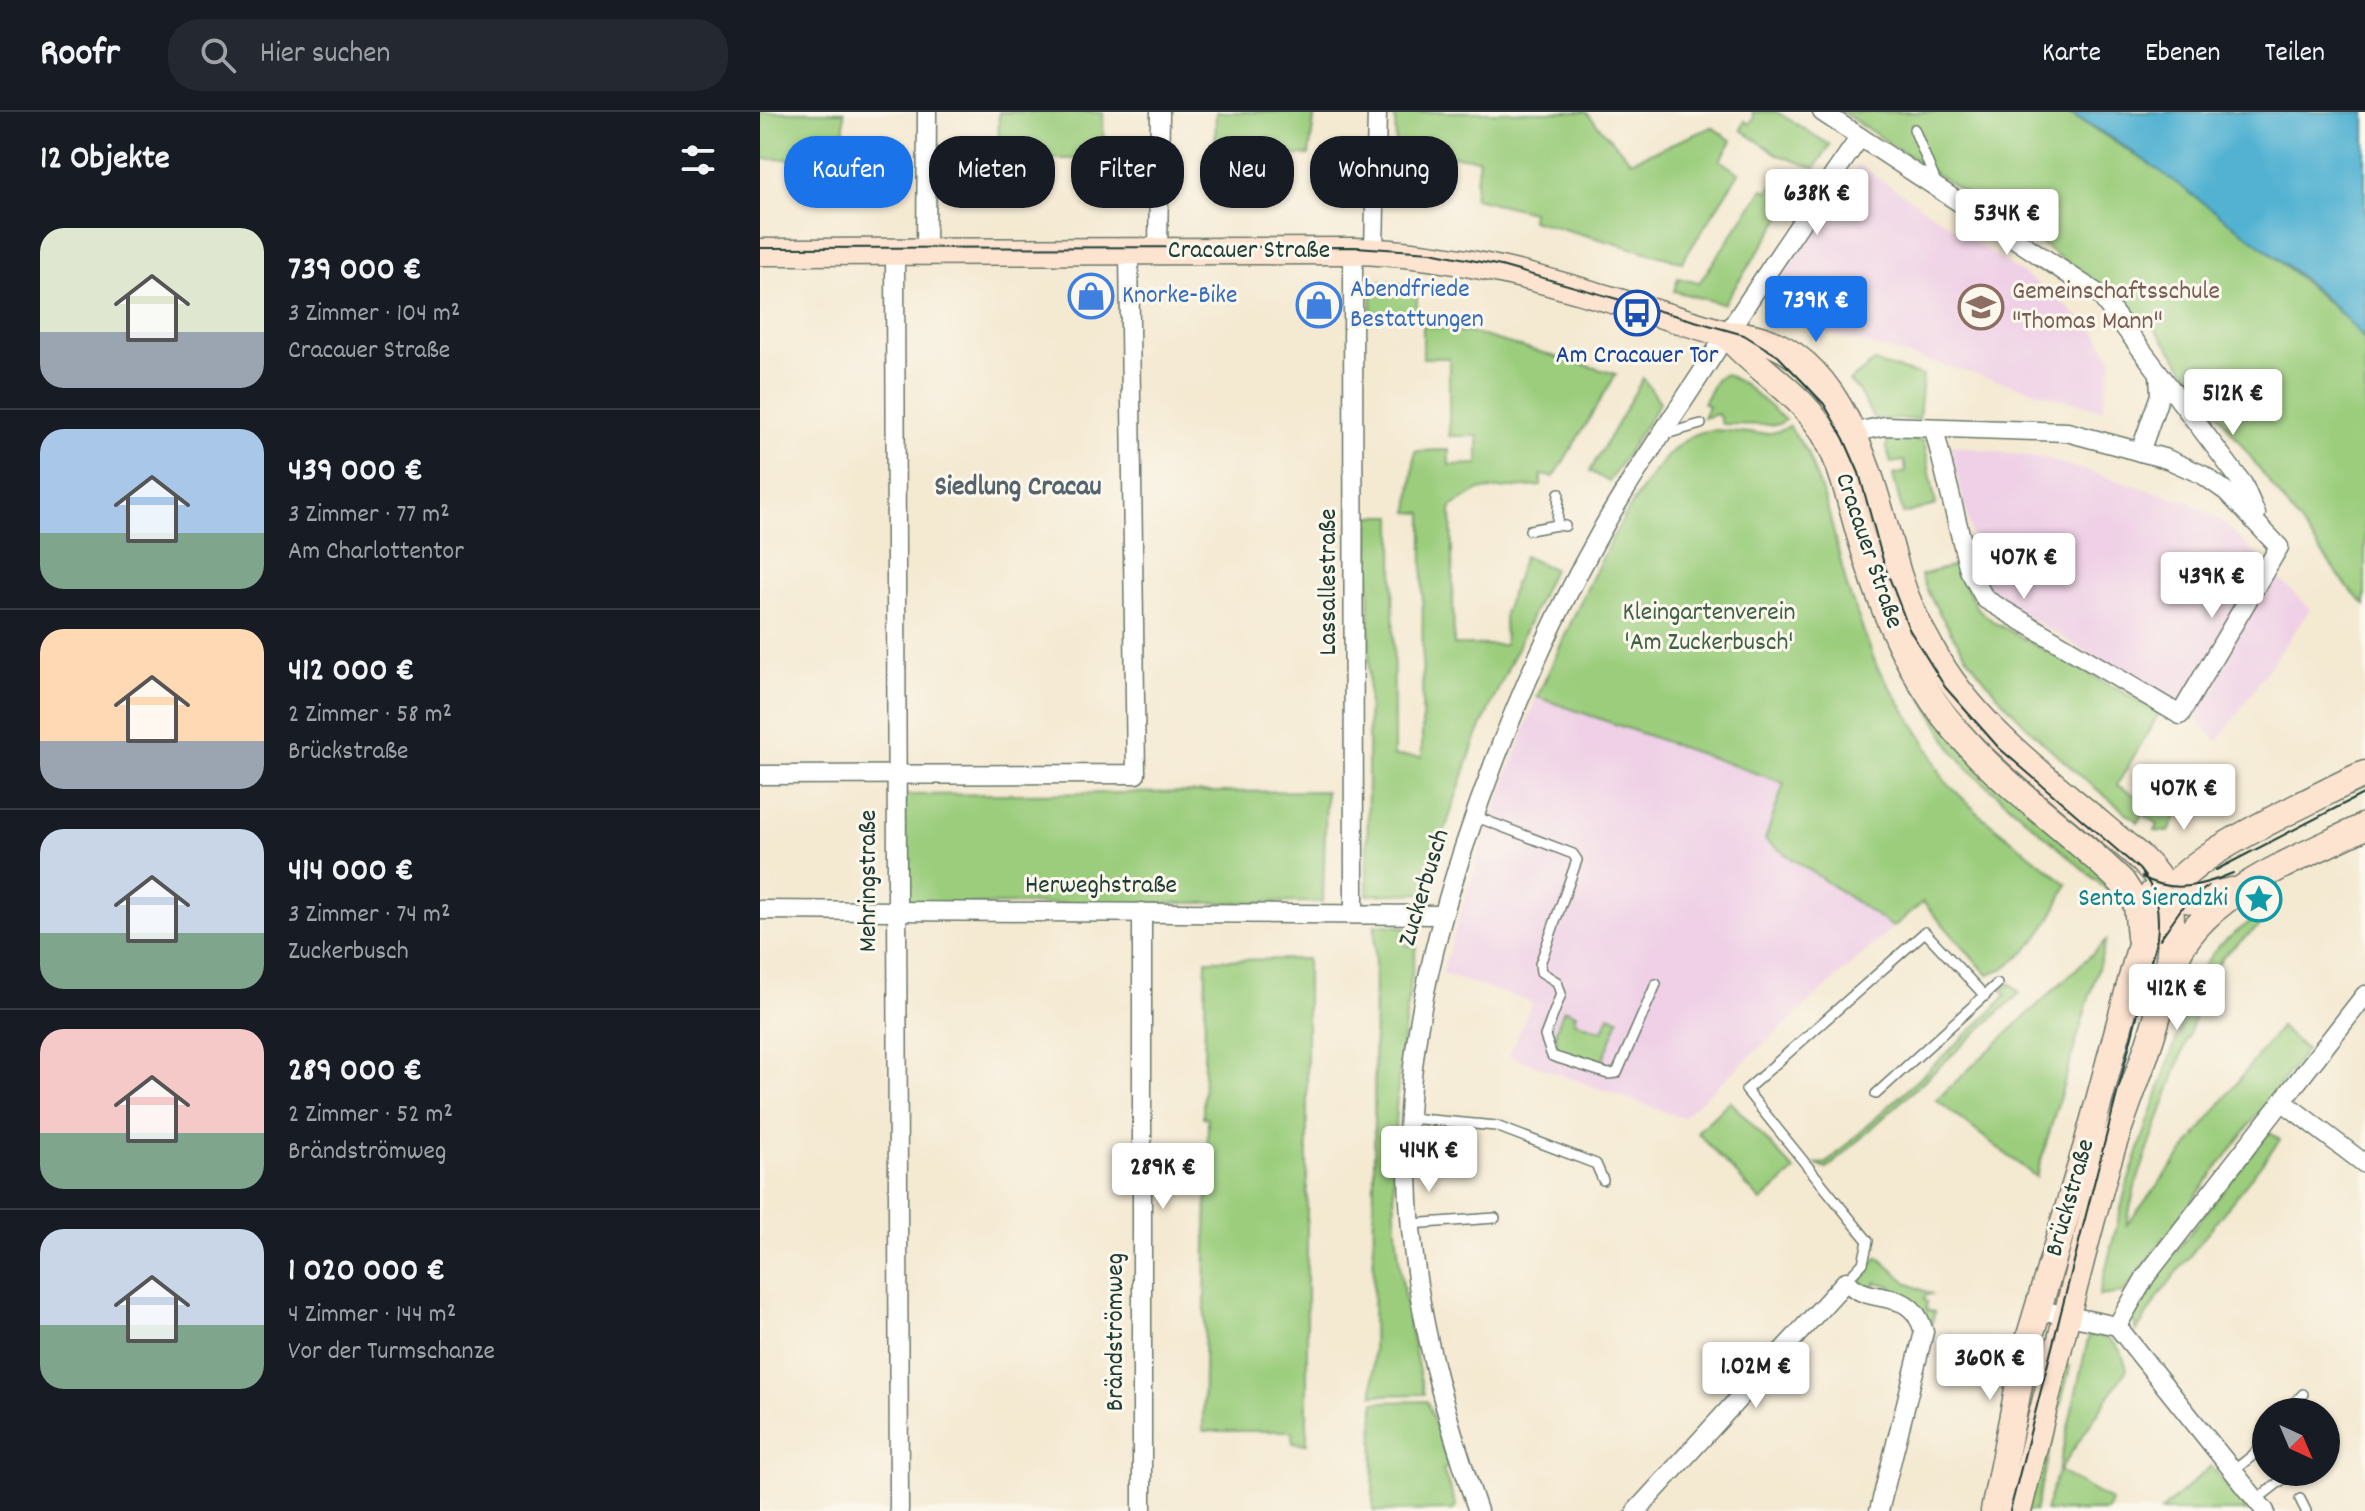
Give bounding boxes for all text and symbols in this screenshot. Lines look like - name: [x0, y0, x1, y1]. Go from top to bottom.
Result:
- search box: [168, 19, 728, 91]
- text: Roofr: [40, 28, 120, 83]
- icon: search: [196, 33, 240, 77]
- text: Hier suchen: [260, 34, 390, 77]
- text: Karte: [2042, 35, 2101, 75]
- text: Ebenen: [2145, 35, 2220, 75]
- text: Teilen: [2264, 35, 2325, 75]
- text: 12 Objekte: [40, 136, 170, 185]
- chip: Kaufen: [784, 136, 913, 208]
- chip: Mieten: [929, 136, 1055, 208]
- chip: Filter: [1071, 136, 1184, 208]
- chip: Neu: [1200, 136, 1294, 208]
- chip: Wohnung: [1310, 136, 1458, 208]
- icon: filters: [676, 138, 720, 182]
- pin: 638K €: [1752, 169, 1882, 237]
- text: 638K €: [1783, 176, 1851, 213]
- pin: 534K €: [1942, 189, 2072, 257]
- text: 534K €: [1974, 196, 2040, 233]
- street label: Cracauer Straße: [1168, 233, 1330, 270]
- text: 739 000 €: [288, 247, 422, 296]
- icon: home: [104, 260, 200, 356]
- shop icon: Knorke-Bike: [1067, 272, 1115, 320]
- place label: Abendfriede Bestattungen: [1350, 272, 1484, 339]
- place label: Gemeinschaftsschule "Thomas Mann": [2012, 274, 2220, 341]
- pin: 739K €: [1751, 276, 1881, 344]
- place label: Knorke-Bike: [1122, 278, 1237, 315]
- shop icon: Abendfriede Bestattungen: [1295, 281, 1343, 329]
- text: 739K €: [1783, 283, 1849, 320]
- school or university icon: Gemeinschaftsschule "Thomas Mann": [1957, 283, 2005, 331]
- bus stop icon: Am Cracauer Tor: [1613, 289, 1661, 337]
- text: 3 Zimmer · 104 m²: [288, 296, 460, 333]
- text: Cracauer Straße: [288, 333, 450, 370]
- place label: Am Cracauer Tor: [1556, 338, 1719, 375]
- pin: 512K €: [2168, 369, 2298, 437]
- text: 512K €: [2202, 376, 2264, 413]
- text: 439 000 €: [288, 448, 423, 497]
- icon: home: [104, 461, 200, 557]
- street label: Cracauer Straße: [1824, 468, 1912, 634]
- district label: Siedlung Cracau: [934, 469, 1102, 509]
- text: 3 Zimmer · 77 m²: [288, 497, 450, 534]
- street label: Lassallestraße: [1311, 509, 1348, 655]
- pin: 407K €: [1959, 533, 2089, 601]
- text: Am Charlottentor: [288, 534, 464, 571]
- text: 407K €: [1990, 540, 2058, 577]
- pin: 439K €: [2147, 552, 2277, 620]
- text: 439K €: [2179, 559, 2245, 596]
- park label: Kleingartenverein 'Am Zuckerbusch': [1623, 595, 1795, 662]
- text: 412 000 €: [288, 648, 415, 697]
- icon: home: [104, 661, 200, 757]
- text: 2 Zimmer · 58 m²: [288, 697, 452, 734]
- text: Brückstraße: [288, 734, 408, 771]
- pin: 407K €: [2119, 764, 2249, 832]
- text: 407K €: [2150, 771, 2218, 808]
- street label: Mehringstraße: [851, 810, 888, 952]
- street label: Zuckerbusch: [1390, 825, 1460, 951]
- text: 414 000 €: [288, 848, 414, 897]
- icon: home: [104, 861, 200, 957]
- street label: Herweghstraße: [1025, 868, 1177, 905]
- place icon: Senta Sieradzki: [2235, 875, 2283, 923]
- place label: Senta Sieradzki: [2078, 881, 2228, 918]
- text: 3 Zimmer · 74 m²: [288, 897, 450, 934]
- text: Zuckerbusch: [288, 934, 409, 971]
- pin: 412K €: [2112, 964, 2242, 1032]
- text: 412K €: [2147, 971, 2207, 1008]
- text: 289 000 €: [288, 1048, 422, 1097]
- icon: home: [104, 1061, 200, 1157]
- text: 2 Zimmer · 52 m²: [288, 1097, 453, 1134]
- pin: 414K €: [1364, 1126, 1494, 1194]
- text: 414K €: [1399, 1133, 1459, 1170]
- text: Brändströmweg: [288, 1134, 446, 1171]
- street label: Brückstraße: [2037, 1135, 2105, 1261]
- pin: 289K €: [1098, 1143, 1228, 1211]
- text: 289K €: [1130, 1150, 1196, 1187]
- text: 1 020 000 €: [288, 1248, 445, 1297]
- street label: Brändströmweg: [1098, 1253, 1135, 1411]
- icon: home: [104, 1261, 200, 1357]
- text: 4 Zimmer · 144 m²: [288, 1297, 456, 1334]
- text: Vor der Turmschanze: [288, 1334, 495, 1371]
- pin: 360K €: [1925, 1334, 2055, 1402]
- text: 360K €: [1955, 1341, 2025, 1378]
- pin: 1.02M €: [1682, 1342, 1830, 1410]
- text: 1.02M €: [1720, 1349, 1792, 1386]
- north arrow: [2252, 1398, 2340, 1486]
- map controls: [2252, 1398, 2340, 1486]

